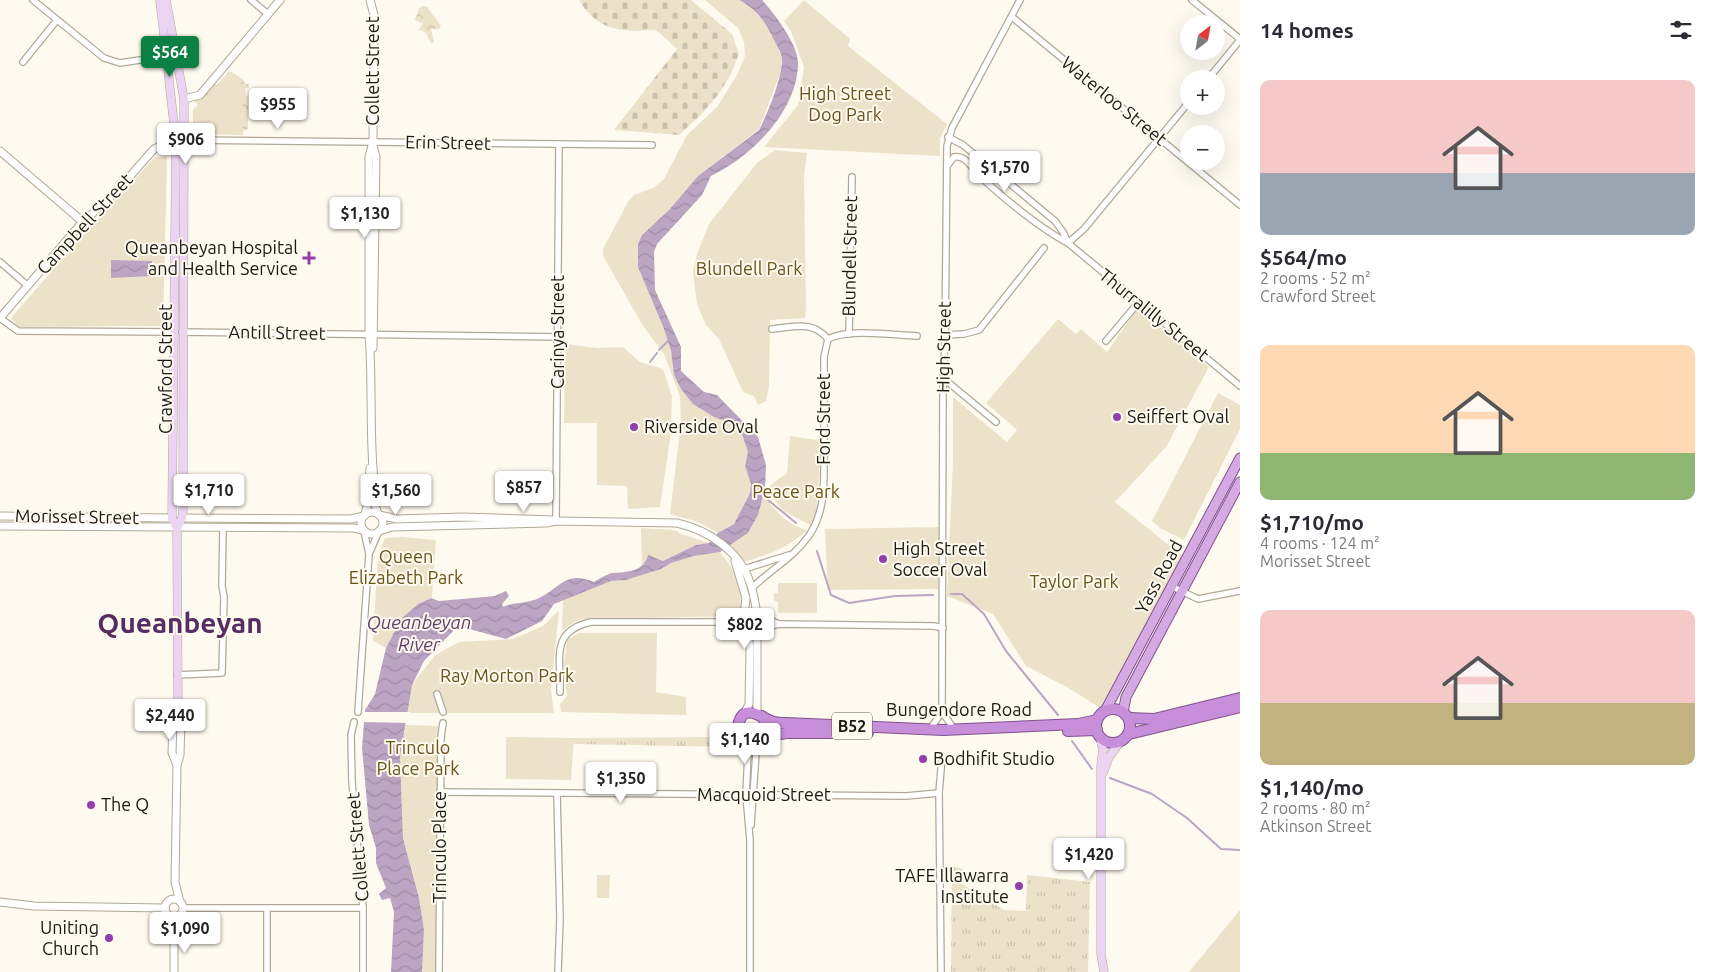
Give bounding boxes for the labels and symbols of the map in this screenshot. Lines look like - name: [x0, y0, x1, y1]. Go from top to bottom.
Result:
- north arrow: [1180, 15, 1225, 60]
- street label: Collett Street: [362, 16, 382, 126]
- pin: $564: [140, 36, 200, 78]
- street label: Waterloo Street: [1058, 52, 1171, 149]
- park label: High Street Dog Park: [799, 83, 891, 124]
- pin: $955: [248, 88, 308, 130]
- pin: $906: [156, 122, 216, 165]
- street label: Erin Street: [405, 131, 491, 153]
- pin: $1,570: [964, 150, 1046, 193]
- street label: Campbell Street: [32, 169, 136, 278]
- street label: Blundell Street: [838, 195, 860, 317]
- pin: $1,130: [324, 196, 406, 239]
- place label: Queanbeyan Hospital and Health Service: [125, 237, 298, 278]
- marker: Queanbeyan Hospital and Health Service: [302, 251, 316, 265]
- park label: Blundell Park: [696, 258, 802, 278]
- street label: Thurralilly Street: [1096, 264, 1213, 364]
- street label: Carinya Street: [547, 275, 567, 389]
- street label: High Street: [932, 301, 954, 393]
- street label: Crawford Street: [155, 304, 175, 434]
- street label: Antill Street: [228, 321, 326, 343]
- street label: Ford Street: [813, 373, 833, 465]
- place label: Seiffert Oval: [1127, 406, 1229, 426]
- marker: Seiffert Oval: [1111, 411, 1123, 423]
- place label: Riverside Oval: [644, 416, 759, 436]
- marker: Riverside Oval: [628, 421, 640, 433]
- pin: $857: [494, 470, 554, 513]
- pin: $1,710: [168, 474, 250, 516]
- pin: $1,560: [355, 474, 437, 516]
- park label: Peace Park: [752, 481, 840, 501]
- street label: Morisset Street: [15, 505, 139, 527]
- street label: Yass Road: [1130, 536, 1186, 617]
- place label: High Street Soccer Oval: [893, 538, 987, 579]
- park label: Queen Elizabeth Park: [349, 546, 463, 587]
- marker: High Street Soccer Oval: [877, 553, 889, 565]
- park label: Taylor Park: [1029, 571, 1119, 591]
- district label: Queanbeyan: [97, 607, 263, 638]
- pin: $802: [715, 608, 775, 650]
- water label: Queanbeyan River: [367, 611, 471, 655]
- park label: Ray Morton Park: [440, 665, 574, 685]
- pin: $2,440: [129, 698, 211, 741]
- street label: Bungendore Road: [886, 699, 1032, 719]
- road number: B52: [832, 712, 872, 739]
- pin: $1,140: [704, 722, 786, 765]
- park label: Trinculo Place Park: [377, 737, 459, 778]
- place label: Bodhifit Studio: [933, 748, 1055, 768]
- marker: Bodhifit Studio: [917, 753, 929, 765]
- pin: $1,350: [580, 762, 662, 804]
- street label: Macquoid Street: [697, 784, 831, 804]
- street label: Trinculo Place: [429, 791, 449, 903]
- street label: Collett Street: [342, 792, 372, 902]
- place label: The Q: [101, 794, 149, 815]
- marker: The Q: [85, 799, 97, 811]
- pin: $1,420: [1048, 838, 1130, 880]
- place label: TAFE Illawarra Institute: [895, 865, 1009, 906]
- marker: TAFE Illawarra Institute: [1013, 880, 1025, 892]
- pin: $1,090: [144, 912, 226, 954]
- place label: Uniting Church: [40, 917, 99, 958]
- marker: Uniting Church: [103, 932, 115, 944]

